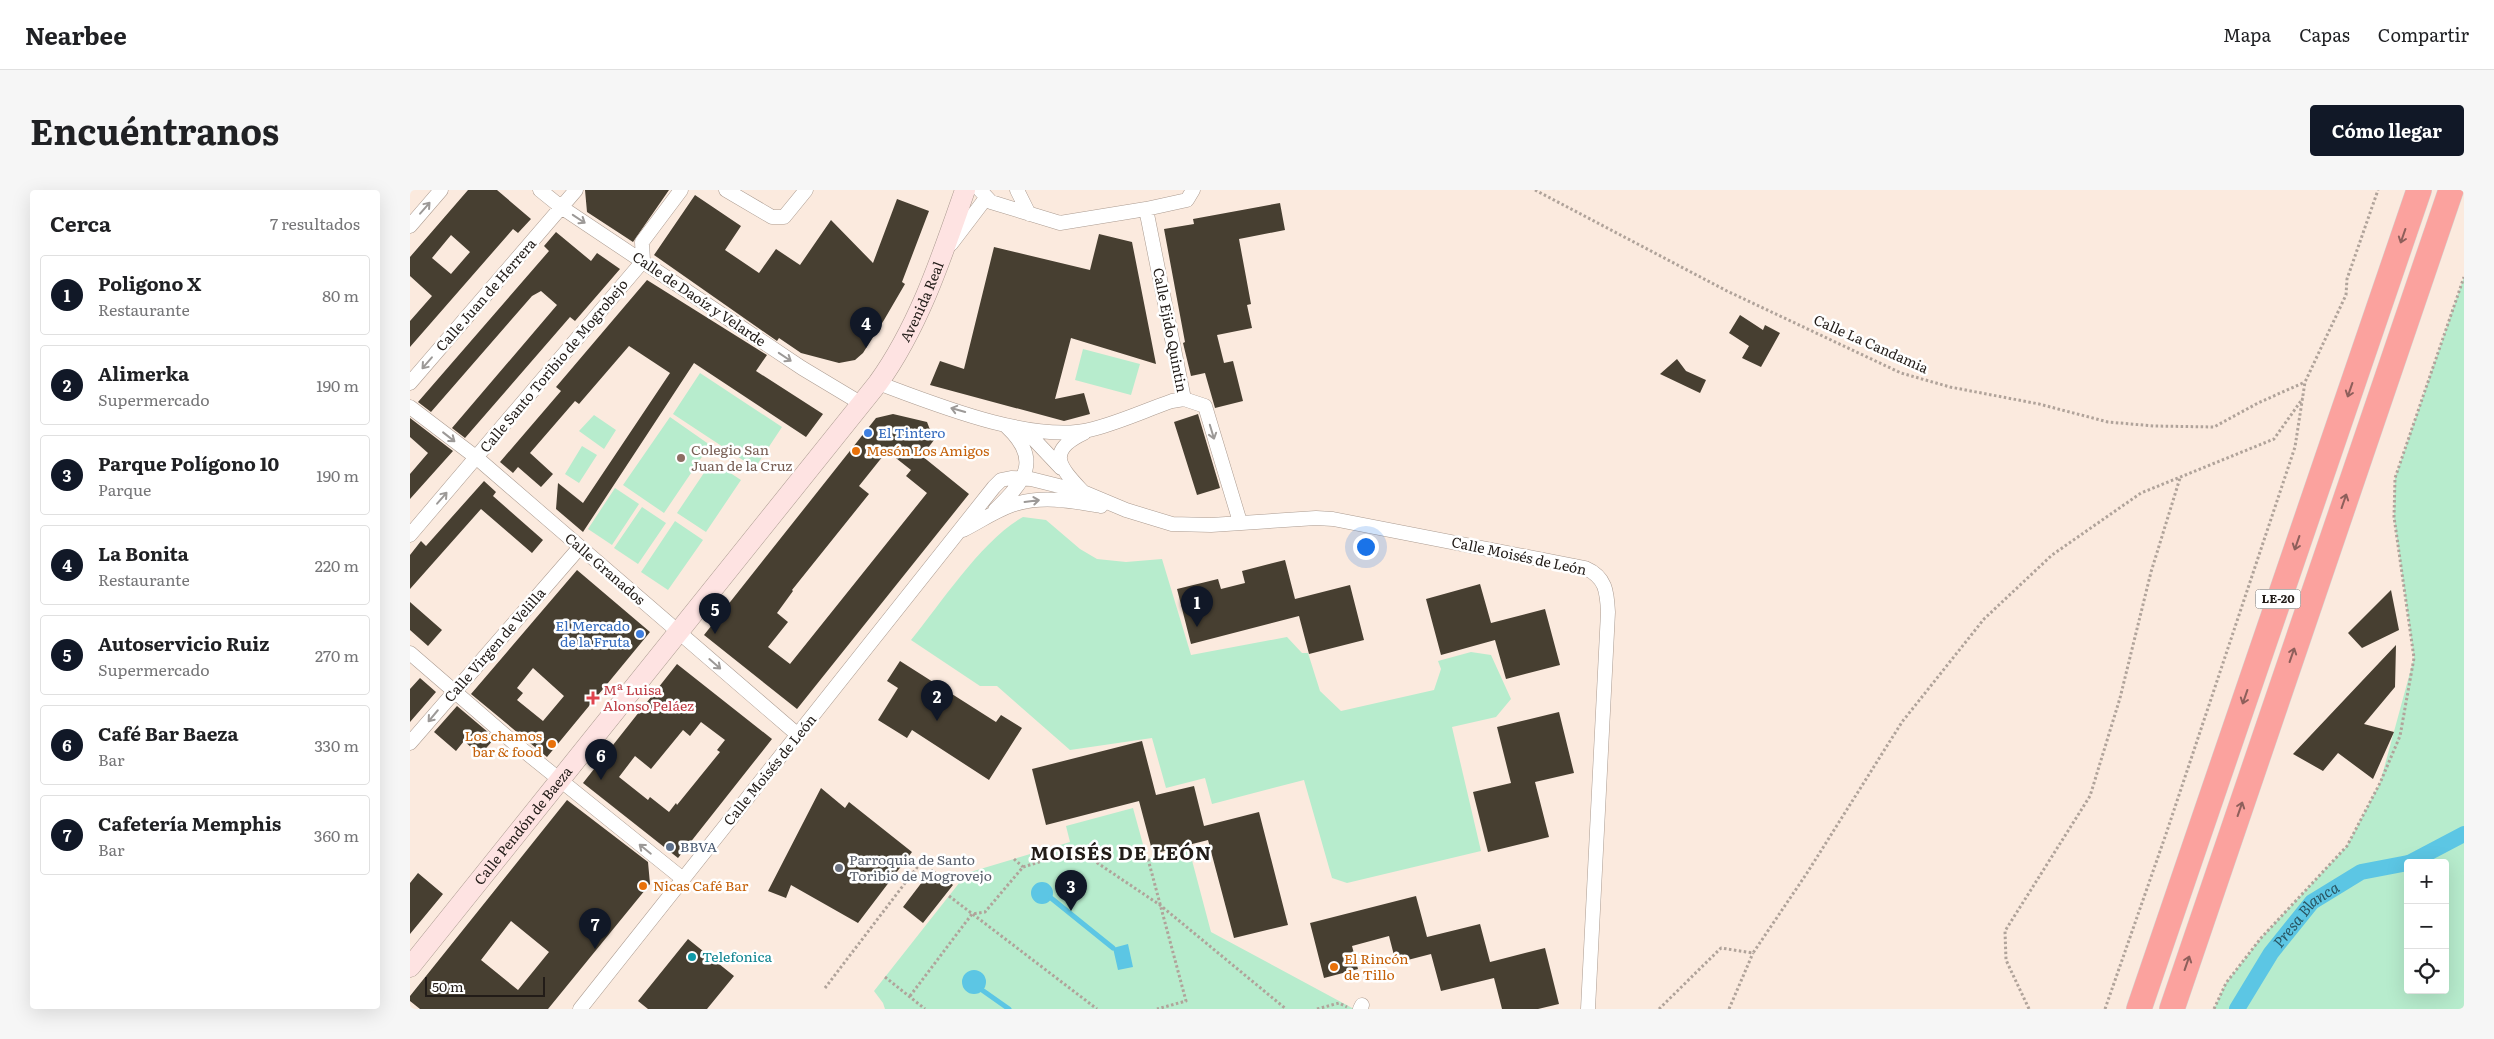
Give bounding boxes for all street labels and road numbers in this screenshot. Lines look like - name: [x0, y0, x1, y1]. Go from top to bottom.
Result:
- street label: Calle Juan de Herrera: [431, 233, 540, 355]
- street label: Calle de Daoíz y Velarde: [629, 246, 770, 350]
- street label: Avenida Real: [894, 258, 948, 345]
- street label: Calle Ejido Quintin: [1149, 266, 1193, 394]
- street label: Calle Santo Toribio de Mogrobejo: [475, 274, 632, 456]
- street label: Calle La Candamia: [1811, 309, 1932, 378]
- street label: Calle Granados: [561, 528, 650, 609]
- street label: Calle Moisés de León: [1450, 531, 1589, 579]
- street label: Calle Virgen de Velilla: [439, 583, 550, 706]
- road number: LE-20: [2256, 589, 2300, 608]
- street label: Calle Moisés de León: [718, 710, 820, 829]
- street label: Calle Pendón de Baeza: [469, 761, 576, 889]

